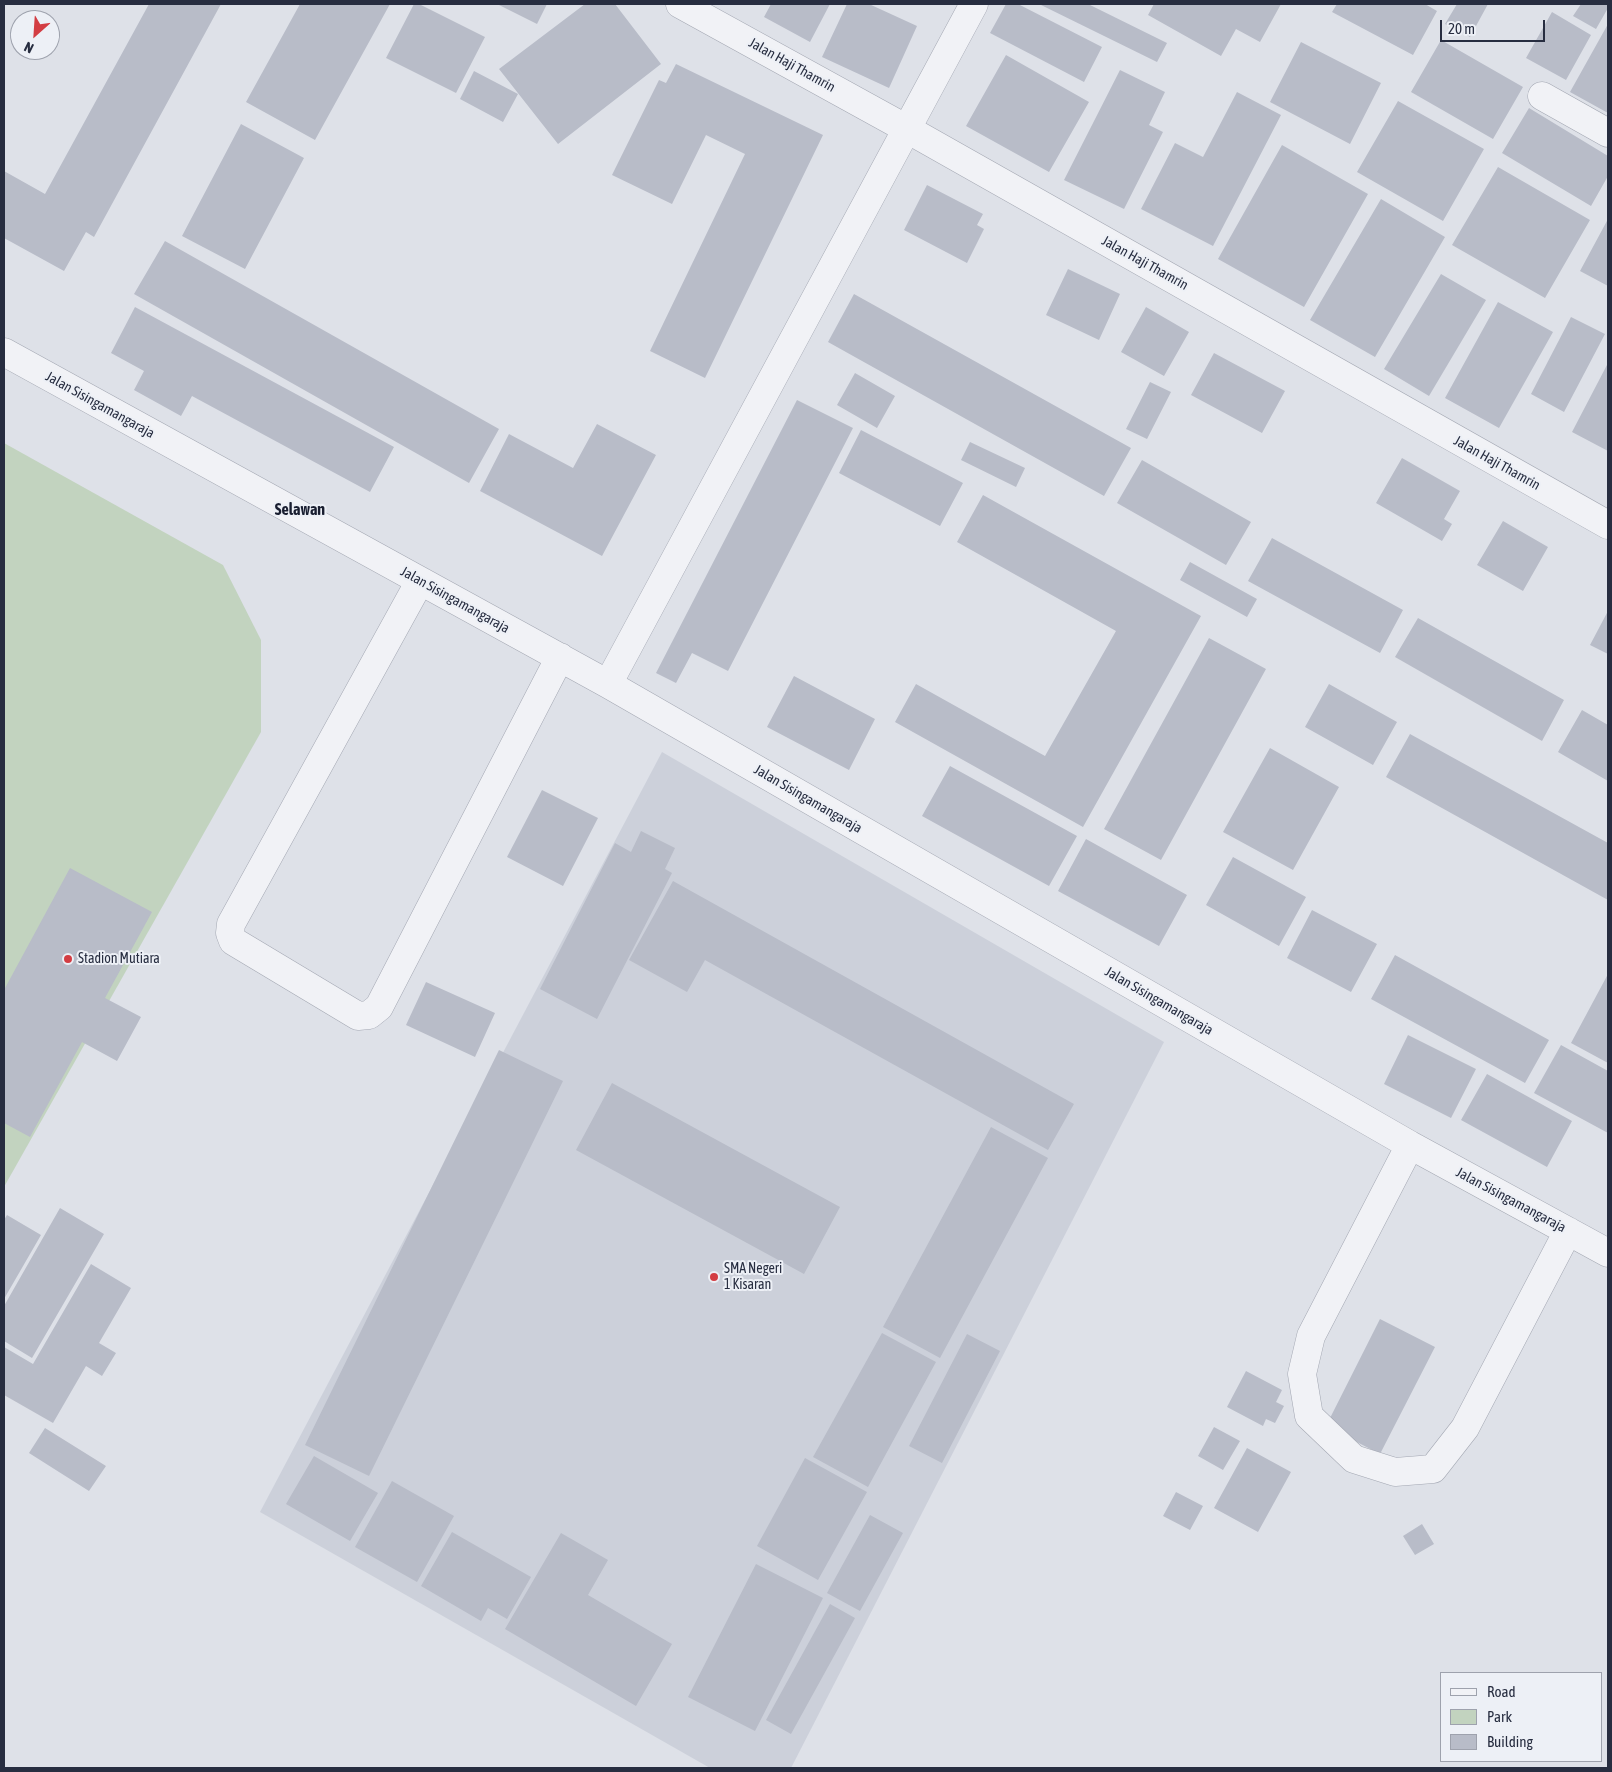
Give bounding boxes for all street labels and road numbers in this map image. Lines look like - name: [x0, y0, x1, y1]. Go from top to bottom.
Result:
- street label: Jalan Haji Thamrin: [746, 34, 838, 96]
- street label: Jalan Haji Thamrin: [1099, 232, 1191, 294]
- street label: Jalan Sisingamangaraja: [43, 368, 157, 442]
- street label: Jalan Haji Thamrin: [1451, 432, 1543, 494]
- street label: Jalan Sisingamangaraja: [398, 563, 512, 637]
- street label: Jalan Sisingamangaraja: [751, 761, 865, 837]
- street label: Jalan Sisingamangaraja: [1102, 963, 1216, 1039]
- street label: Jalan Sisingamangaraja: [1453, 1164, 1569, 1236]

